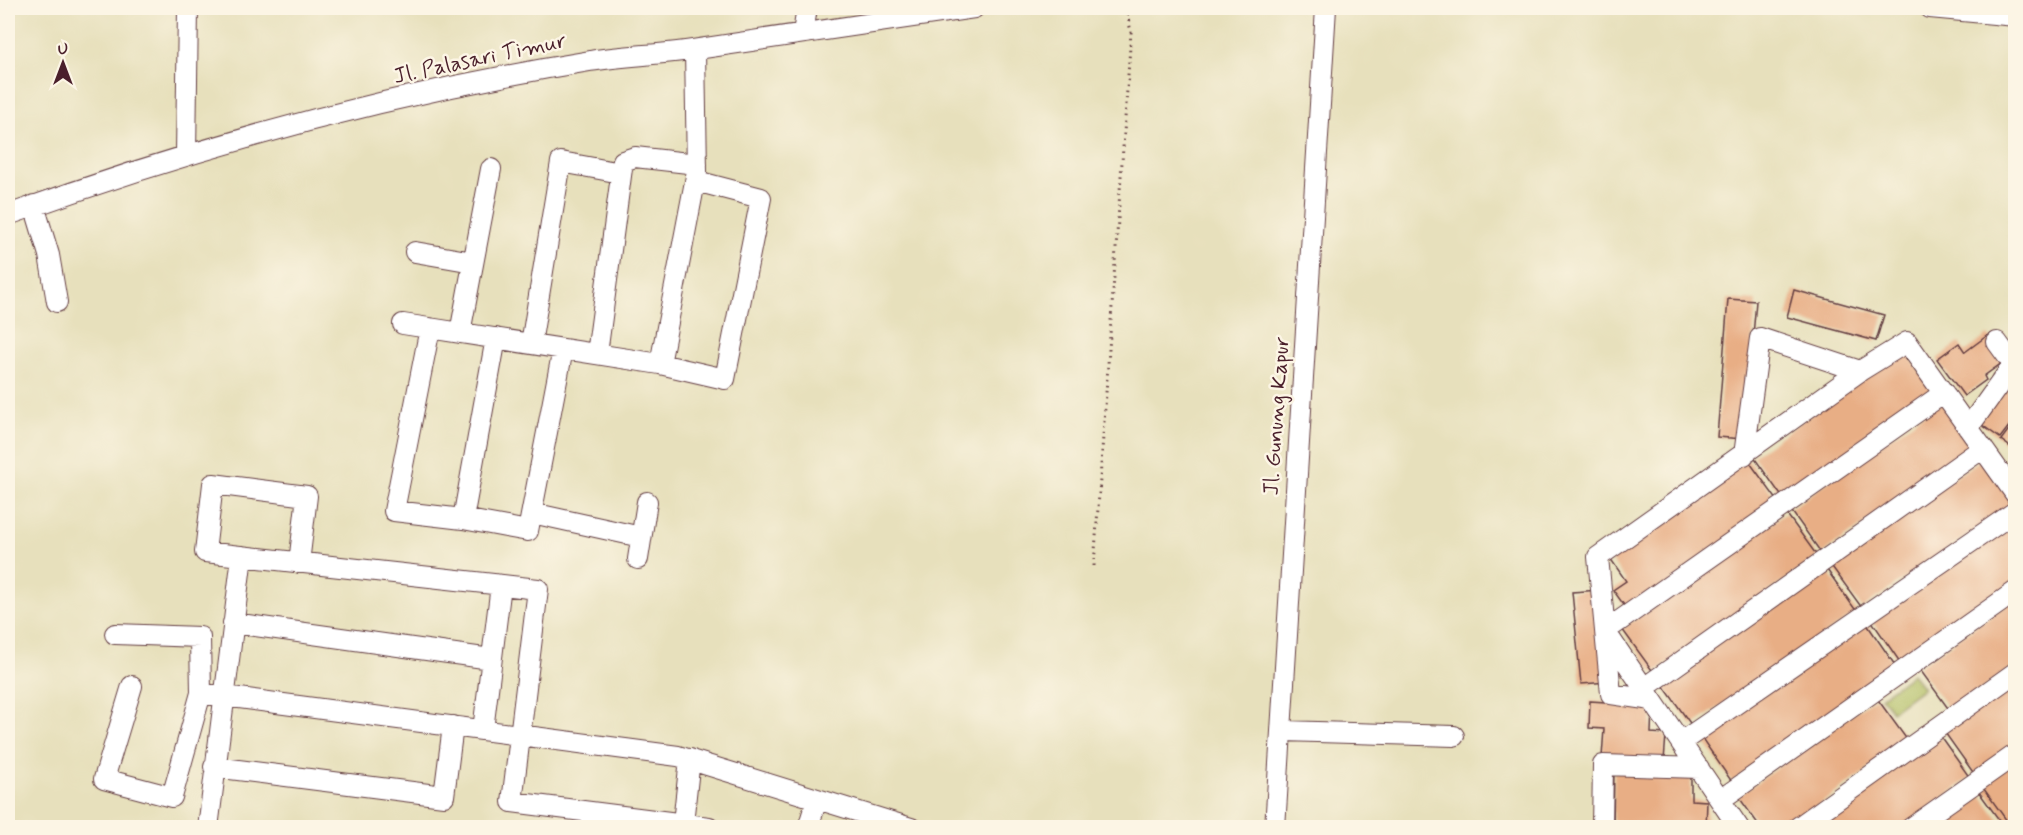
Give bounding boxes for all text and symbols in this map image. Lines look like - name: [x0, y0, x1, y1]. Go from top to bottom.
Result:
- street label: Jl. Palasari Timur: [391, 27, 569, 91]
- north arrow: [33, 33, 93, 93]
- text: U: [58, 39, 68, 60]
- street label: Jl. Gunung Kapur: [1257, 336, 1298, 496]

